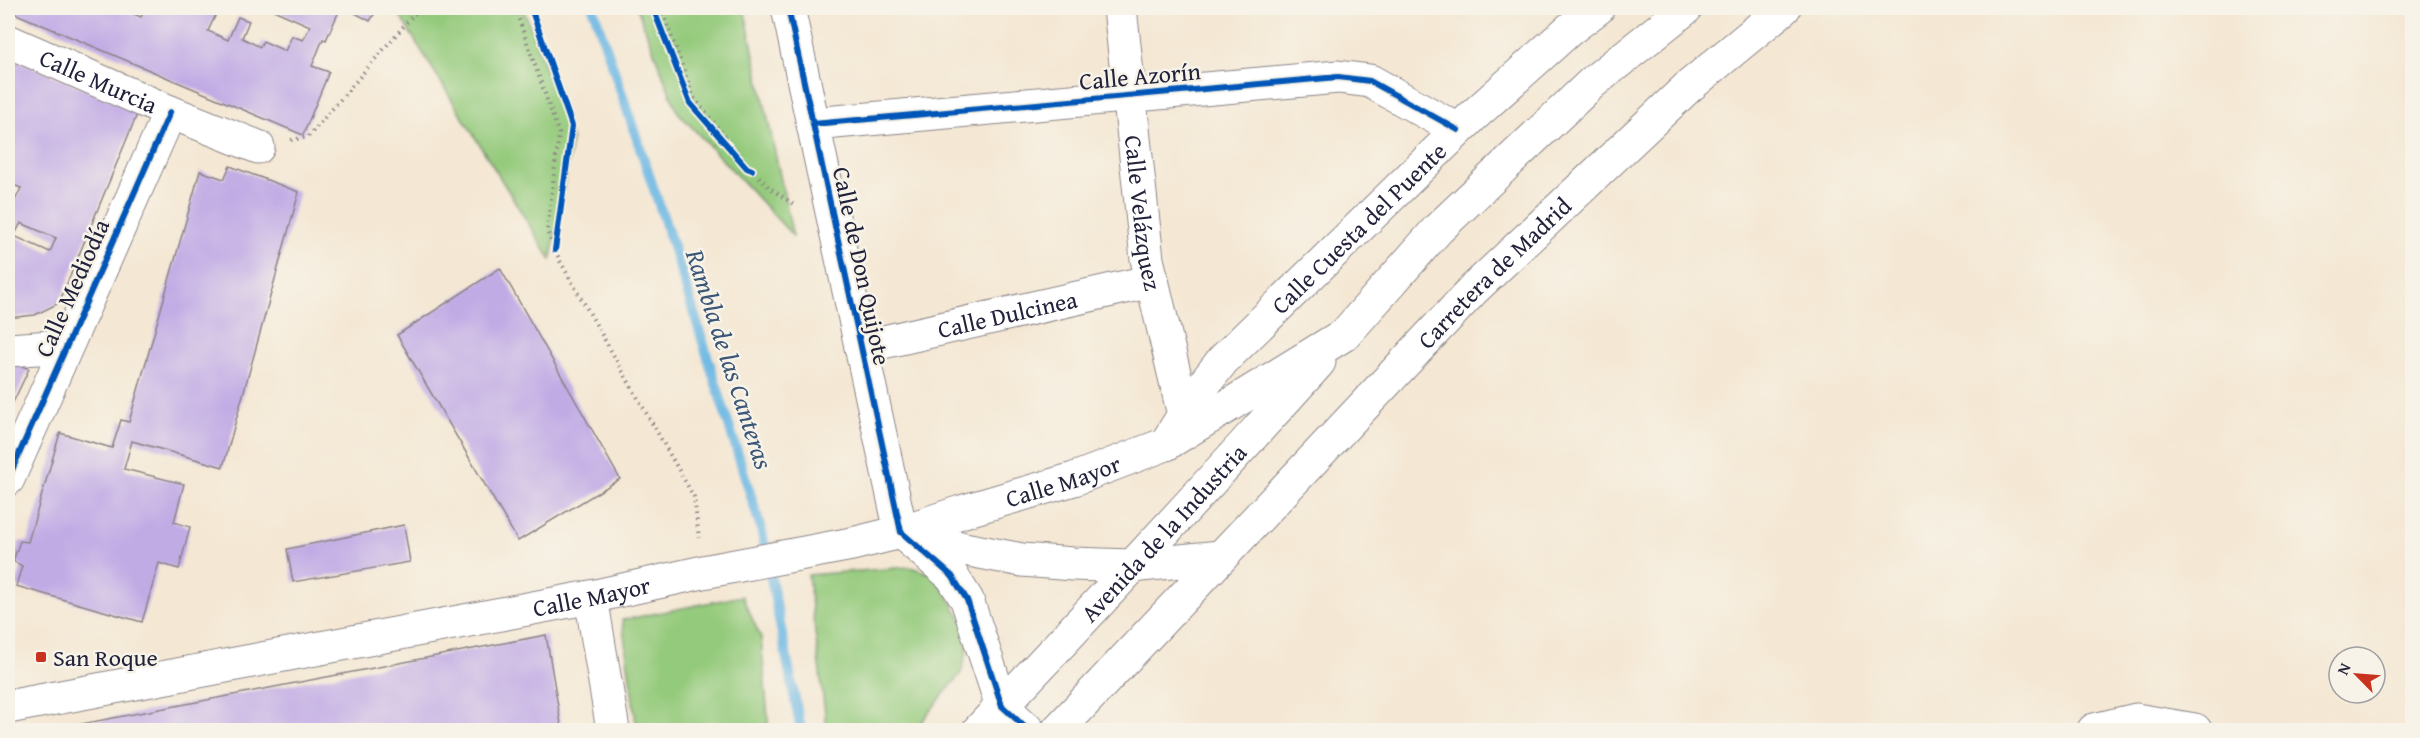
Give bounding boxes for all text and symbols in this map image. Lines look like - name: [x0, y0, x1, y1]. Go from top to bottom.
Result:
- street label: Calle Murcia: [34, 40, 164, 122]
- street label: Calle Azorín: [1078, 53, 1203, 99]
- street label: Calle Velázquez: [1116, 133, 1171, 294]
- street label: Calle Cuesta del Puente: [1263, 134, 1454, 322]
- street label: Calle de Don Quijote: [824, 164, 900, 368]
- street label: Carretera de Madrid: [1409, 189, 1579, 356]
- street label: Calle Mediodía: [26, 213, 118, 363]
- water label: Rambla de las Canteras: [676, 243, 784, 475]
- street label: Calle Dulcinea: [934, 281, 1081, 347]
- street label: Avenida de la Industria: [1072, 435, 1255, 629]
- street label: Calle Mayor: [1001, 445, 1126, 516]
- street label: Calle Mayor: [530, 567, 654, 625]
- place label: San Roque: [53, 640, 158, 675]
- north arrow: [2327, 645, 2387, 705]
- marker: San Roque: [34, 650, 48, 664]
- text: N: [2330, 658, 2357, 679]

